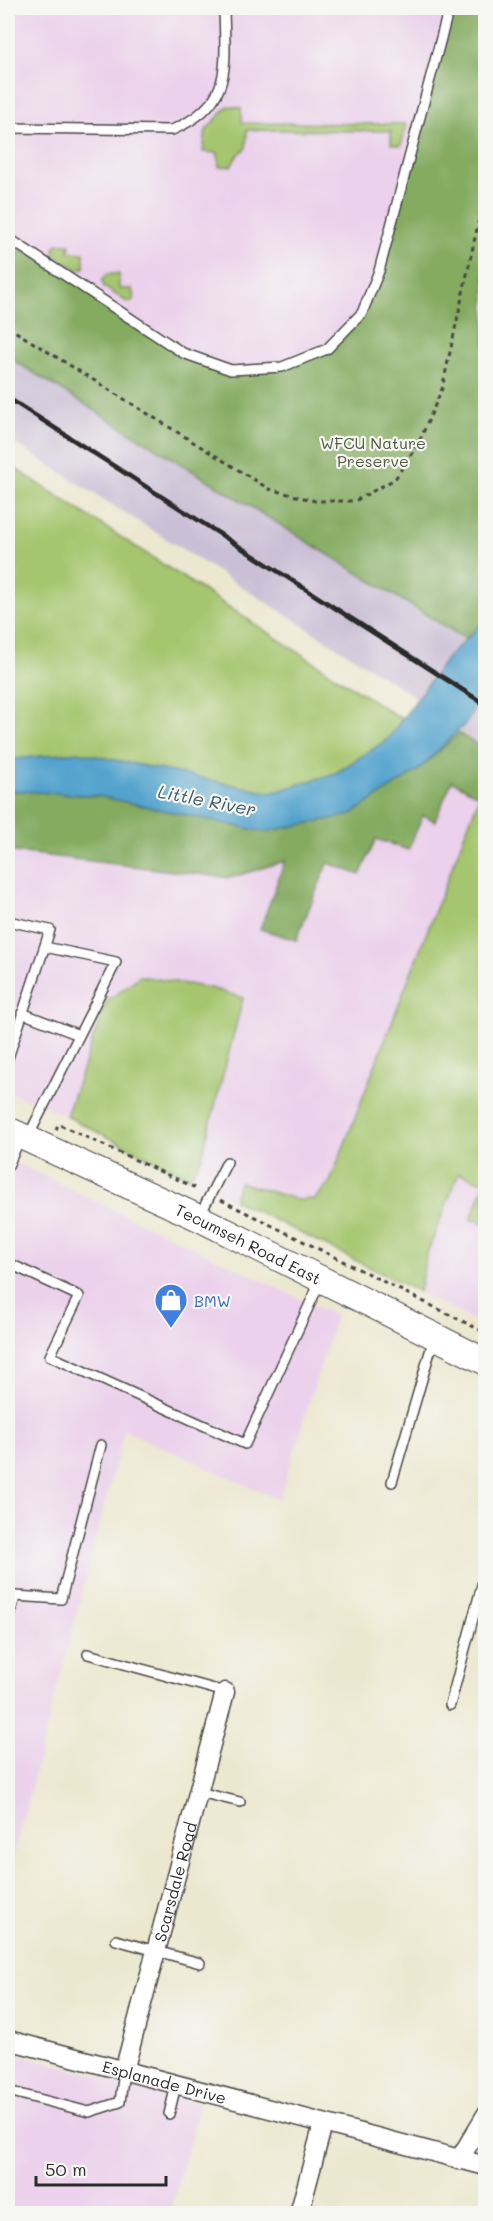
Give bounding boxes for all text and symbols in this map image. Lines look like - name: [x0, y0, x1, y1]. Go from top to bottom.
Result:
- park label: WFCU Nature Preserve: [320, 432, 426, 471]
- water label: Little River: [156, 779, 258, 821]
- street label: Tecumseh Road East: [172, 1198, 325, 1288]
- shop icon: BMW: [153, 1282, 189, 1329]
- place label: BMW: [194, 1290, 231, 1311]
- street label: Scarsdale Road: [148, 1819, 200, 1944]
- street label: Esplanade Drive: [100, 2055, 229, 2108]
- scale bar: [36, 2149, 166, 2187]
- text: 50 m: [45, 2157, 87, 2181]

